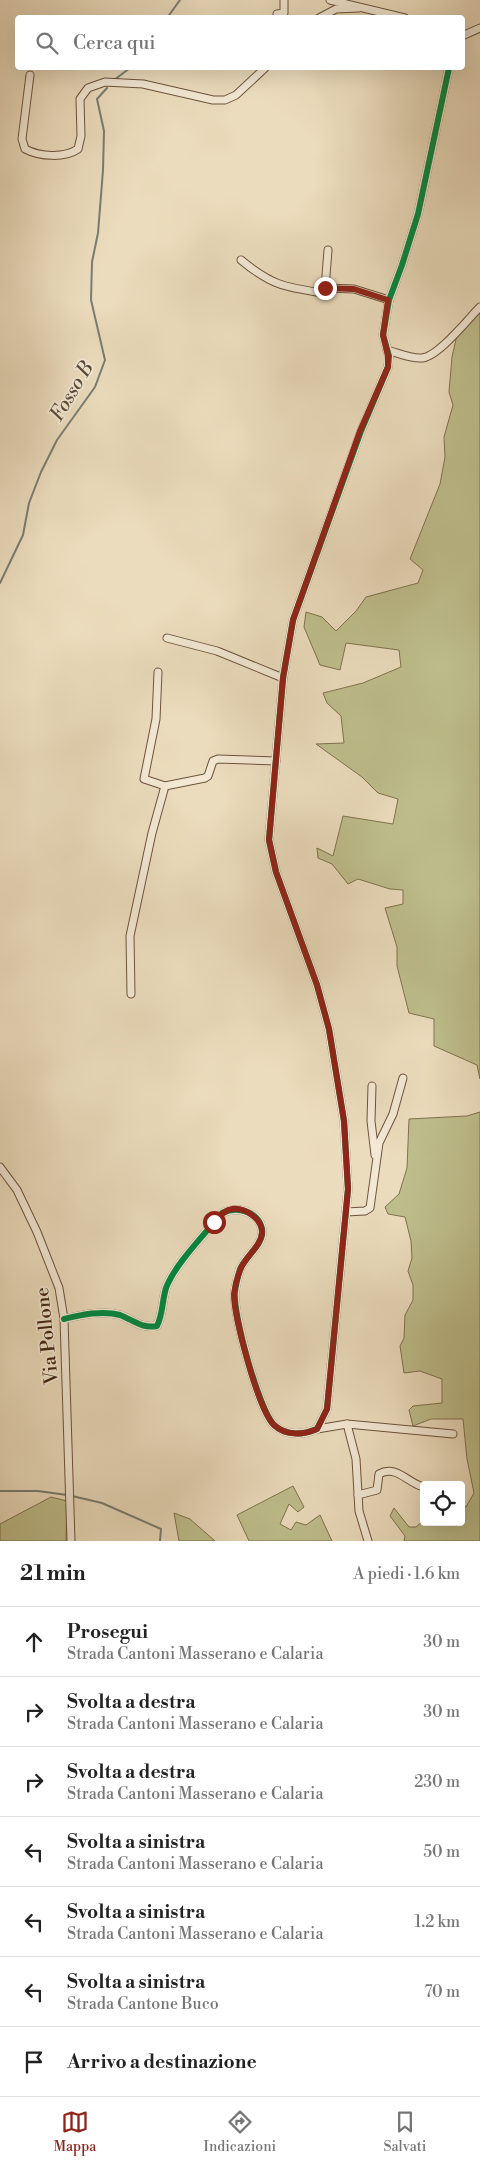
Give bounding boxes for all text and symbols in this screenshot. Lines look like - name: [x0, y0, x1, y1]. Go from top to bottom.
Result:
- search box: [15, 15, 465, 70]
- icon: search: [33, 29, 61, 57]
- text: Cerca qui: [73, 31, 156, 55]
- route end: [314, 277, 337, 300]
- water label: Fosso B: [45, 357, 100, 426]
- route start: [203, 1211, 226, 1234]
- street label: Via Pollone: [30, 1286, 64, 1387]
- map controls: [420, 1481, 465, 1526]
- button: locate: [420, 1481, 465, 1526]
- text: 21 min: [20, 1561, 86, 1587]
- text: A piedi · 1.6 km: [353, 1564, 460, 1584]
- text: Prosegui: [67, 1620, 148, 1644]
- icon: ahead: [20, 1628, 48, 1656]
- text: 30 m: [423, 1632, 460, 1652]
- text: Strada Cantoni Masserano e Calaria: [67, 1644, 323, 1664]
- text: Svolta a destra: [67, 1690, 195, 1714]
- icon: right: [20, 1698, 48, 1726]
- text: 30 m: [423, 1702, 460, 1722]
- text: Strada Cantoni Masserano e Calaria: [67, 1714, 323, 1734]
- text: Svolta a destra: [67, 1760, 195, 1784]
- icon: right: [20, 1768, 48, 1796]
- text: 230 m: [414, 1772, 460, 1792]
- text: Strada Cantoni Masserano e Calaria: [67, 1784, 323, 1804]
- text: Svolta a sinistra: [67, 1830, 205, 1854]
- icon: left: [20, 1838, 48, 1866]
- text: 50 m: [423, 1842, 460, 1862]
- text: Strada Cantoni Masserano e Calaria: [67, 1854, 323, 1874]
- text: Svolta a sinistra: [67, 1900, 205, 1924]
- icon: left: [20, 1908, 48, 1936]
- text: 1.2 km: [414, 1912, 460, 1932]
- text: Strada Cantoni Masserano e Calaria: [67, 1924, 323, 1944]
- text: Svolta a sinistra: [67, 1970, 205, 1994]
- icon: left: [20, 1978, 48, 2006]
- text: 70 m: [424, 1982, 460, 2002]
- text: Strada Cantone Buco: [67, 1994, 219, 2014]
- icon: arrive: [20, 2048, 48, 2076]
- text: Arrivo a destinazione: [67, 2050, 257, 2074]
- tab: Mappa: [54, 2108, 96, 2156]
- tab: Indicazioni: [204, 2108, 276, 2156]
- tab: Salvati: [383, 2108, 426, 2156]

